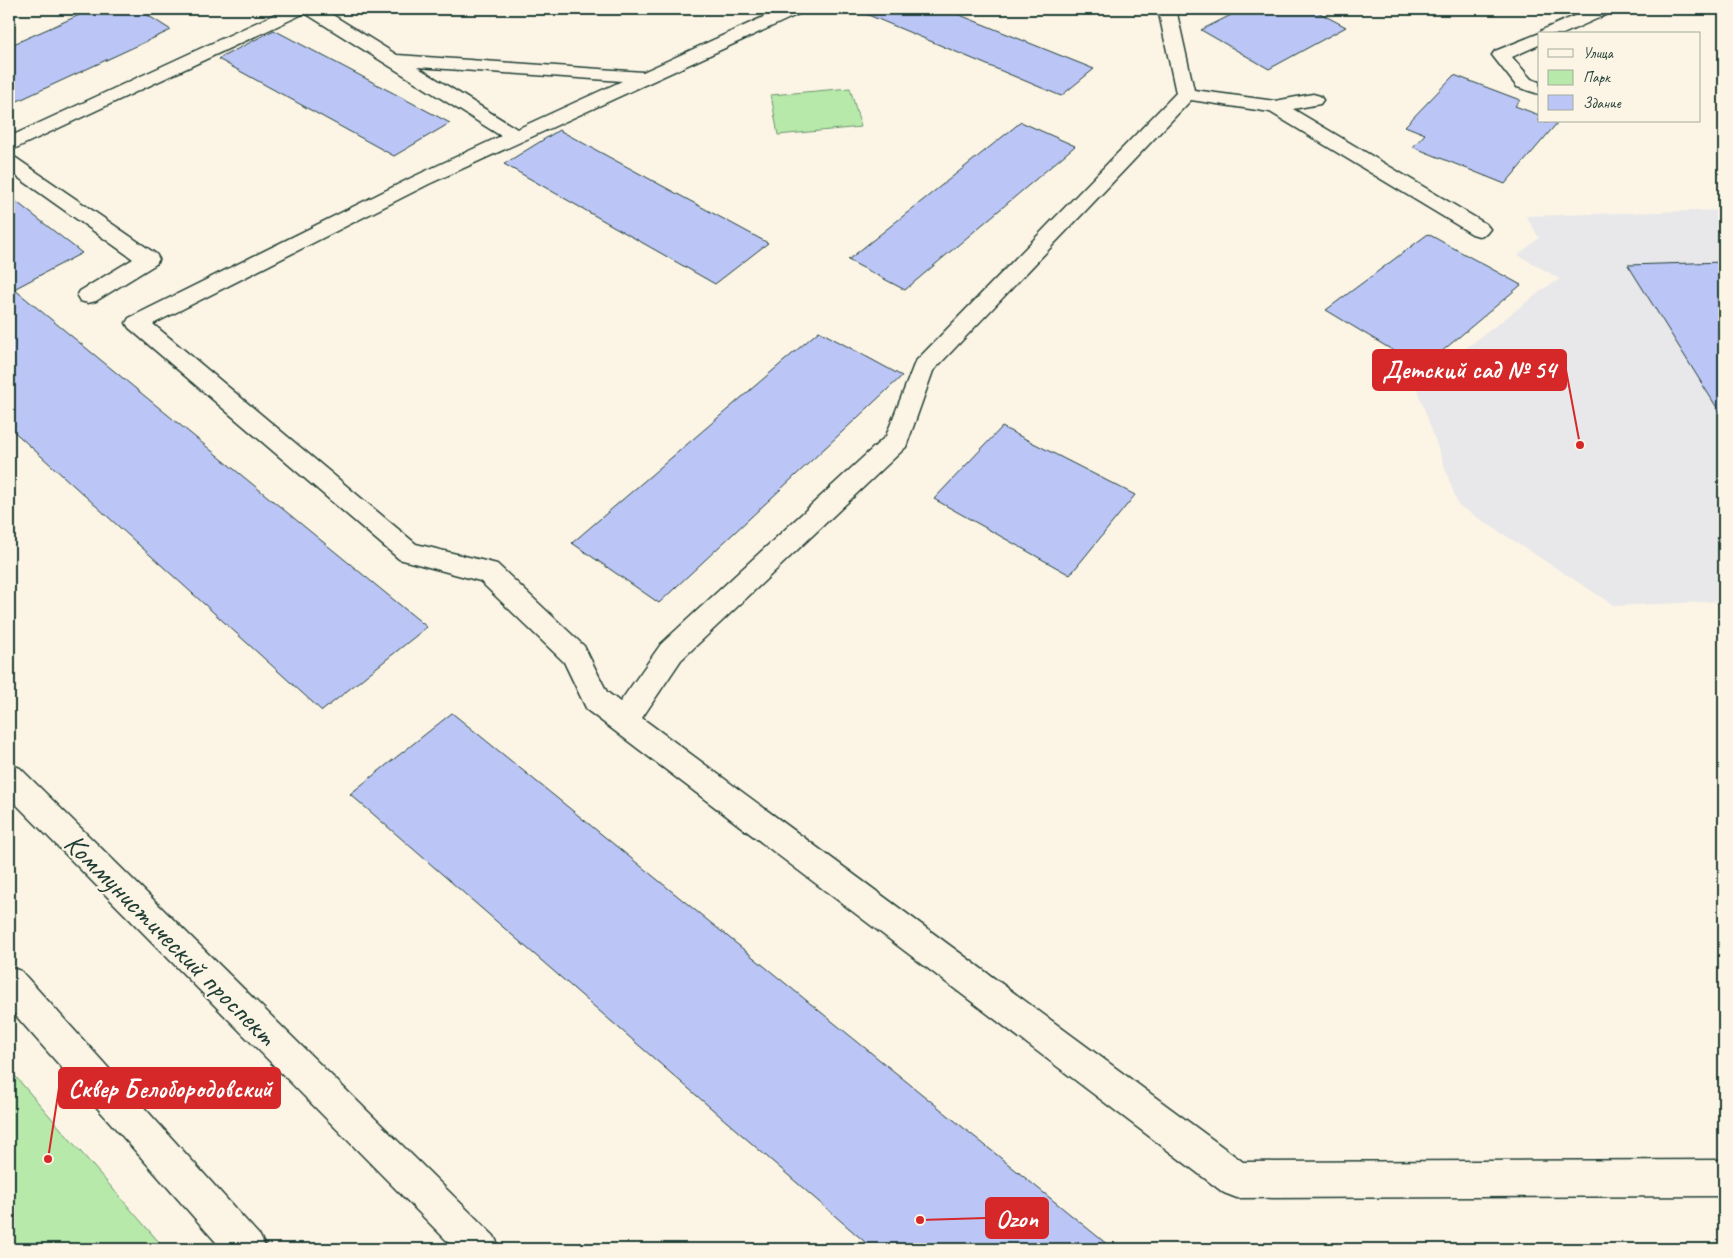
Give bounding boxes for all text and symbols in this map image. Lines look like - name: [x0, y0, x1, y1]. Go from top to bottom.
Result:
- legend: [1538, 32, 1700, 122]
- text: Улица: [1583, 44, 1614, 63]
- text: Парк: [1583, 68, 1611, 87]
- text: Здание: [1583, 94, 1622, 113]
- callout: Детский сад № 54: [1373, 350, 1566, 390]
- text: Детский сад № 54: [1382, 354, 1558, 386]
- street label: Коммунистический проспект: [56, 825, 285, 1054]
- callout: Сквер Белобородовский: [59, 1068, 280, 1108]
- text: Сквер Белобородовский: [68, 1073, 274, 1105]
- callout: Ozon: [986, 1198, 1048, 1238]
- text: Ozon: [996, 1203, 1038, 1235]

